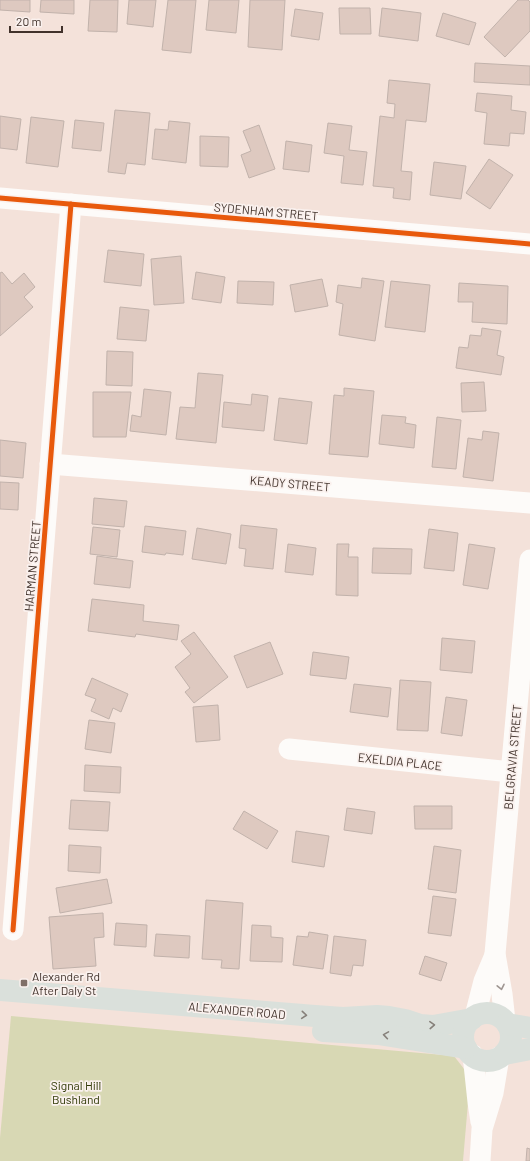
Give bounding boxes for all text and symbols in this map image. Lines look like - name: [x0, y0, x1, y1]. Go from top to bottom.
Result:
- scale bar: [10, 8, 62, 34]
- text: 20 m: [16, 14, 42, 28]
- street label: SYDENHAM STREET: [213, 199, 319, 223]
- street label: KEADY STREET: [249, 473, 331, 493]
- street label: HARMAN STREET: [21, 520, 43, 612]
- street label: BELGRAVIA STREET: [500, 704, 524, 810]
- street label: EXELDIA PLACE: [357, 750, 443, 772]
- place label: Alexander Rd After Daly St: [32, 969, 100, 997]
- marker: Alexander Rd After Daly St: [19, 978, 29, 988]
- one-way arrow: [496, 984, 504, 991]
- street label: ALEXANDER ROAD: [188, 999, 286, 1021]
- one-way arrow: [301, 1011, 307, 1020]
- one-way arrow: [430, 1021, 436, 1029]
- one-way arrow: [383, 1031, 389, 1040]
- park label: Signal Hill Bushland: [51, 1078, 101, 1106]

